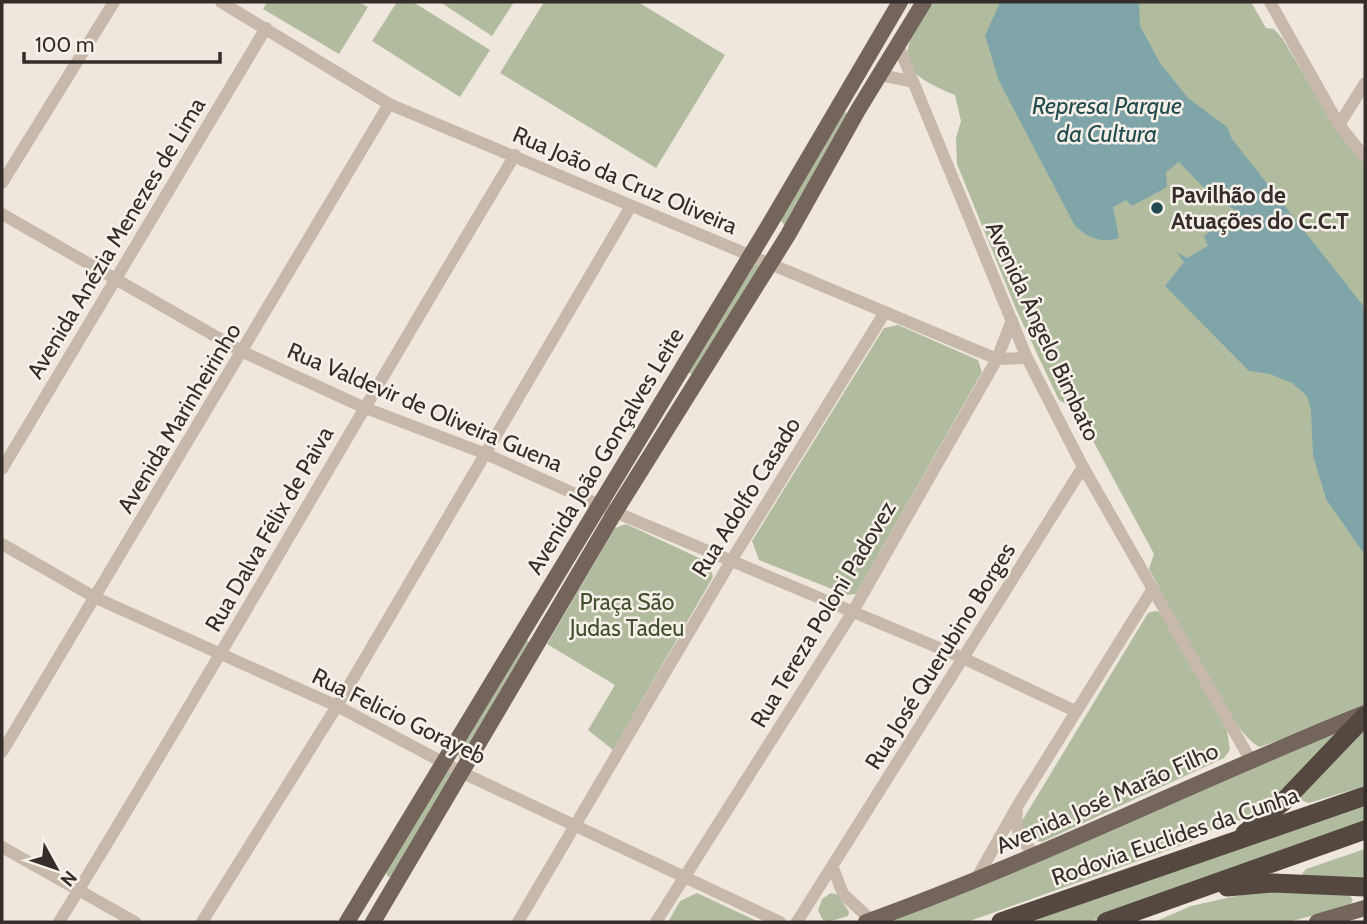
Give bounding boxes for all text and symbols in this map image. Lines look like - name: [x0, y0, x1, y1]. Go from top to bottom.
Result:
- scale bar: [24, 21, 220, 65]
- text: 100 m: [35, 32, 94, 57]
- water label: Represa Parque da Cultura: [1032, 91, 1182, 148]
- street label: Avenida Anézia Menezes de Lima: [21, 92, 211, 384]
- street label: Rua João da Cruz Oliveira: [509, 120, 741, 240]
- place label: Pavilhão de Atuações do C.C.T: [1171, 181, 1349, 235]
- marker: Pavilhão de Atuações do C.C.T: [1149, 200, 1165, 216]
- street label: Avenida Ângelo Bimbato: [980, 217, 1106, 445]
- street label: Avenida Marinheirinho: [111, 318, 247, 518]
- street label: Avenida João Gonçalves Leite: [520, 322, 690, 579]
- street label: Rua Valdevir de Oliveira Guena: [283, 336, 567, 478]
- street label: Rua Adolfo Casado: [686, 412, 806, 582]
- street label: Rua Dalva Félix de Paiva: [199, 422, 339, 636]
- street label: Rua Tereza Poloni Padovez: [744, 496, 902, 732]
- street label: Rua José Querubino Borges: [859, 538, 1021, 774]
- park label: Praça São Judas Tadeu: [569, 588, 684, 642]
- street label: Rua Felicio Gorayeb: [308, 662, 491, 770]
- street label: Avenida José Marão Filho: [991, 736, 1223, 860]
- street label: Rodovia Euclides da Cunha: [1048, 781, 1302, 891]
- north arrow: [21, 833, 91, 903]
- text: N: [56, 866, 82, 891]

